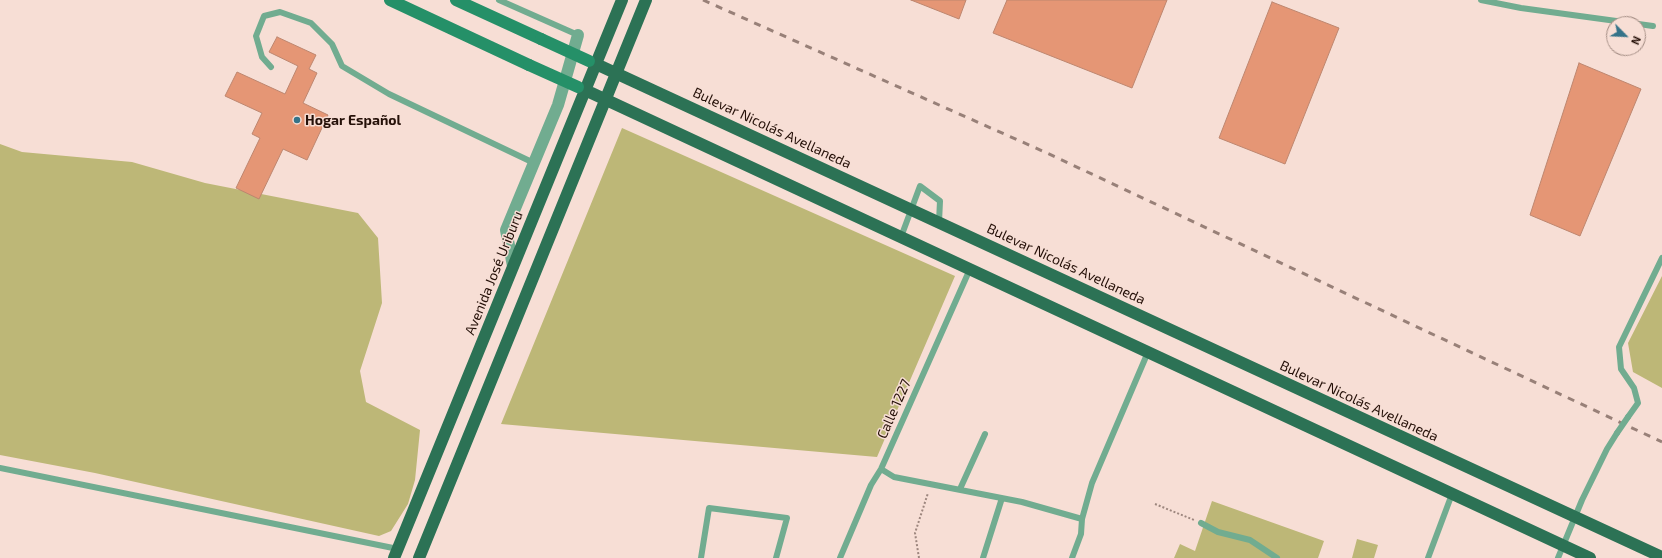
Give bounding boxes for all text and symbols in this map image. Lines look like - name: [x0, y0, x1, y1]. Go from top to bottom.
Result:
- north arrow: [1606, 16, 1646, 56]
- text: N: [1629, 34, 1644, 47]
- street label: Bulevar Nicolás Avellaneda: [690, 84, 854, 172]
- place label: Hogar Español: [305, 112, 401, 128]
- marker: Hogar Español: [292, 115, 302, 125]
- street label: Avenida José Uriburu: [461, 209, 527, 337]
- street label: Bulevar Nicolás Avellaneda: [984, 220, 1148, 308]
- street label: Bulevar Nicolás Avellaneda: [1277, 357, 1441, 445]
- street label: Calle 1227: [873, 377, 915, 441]

